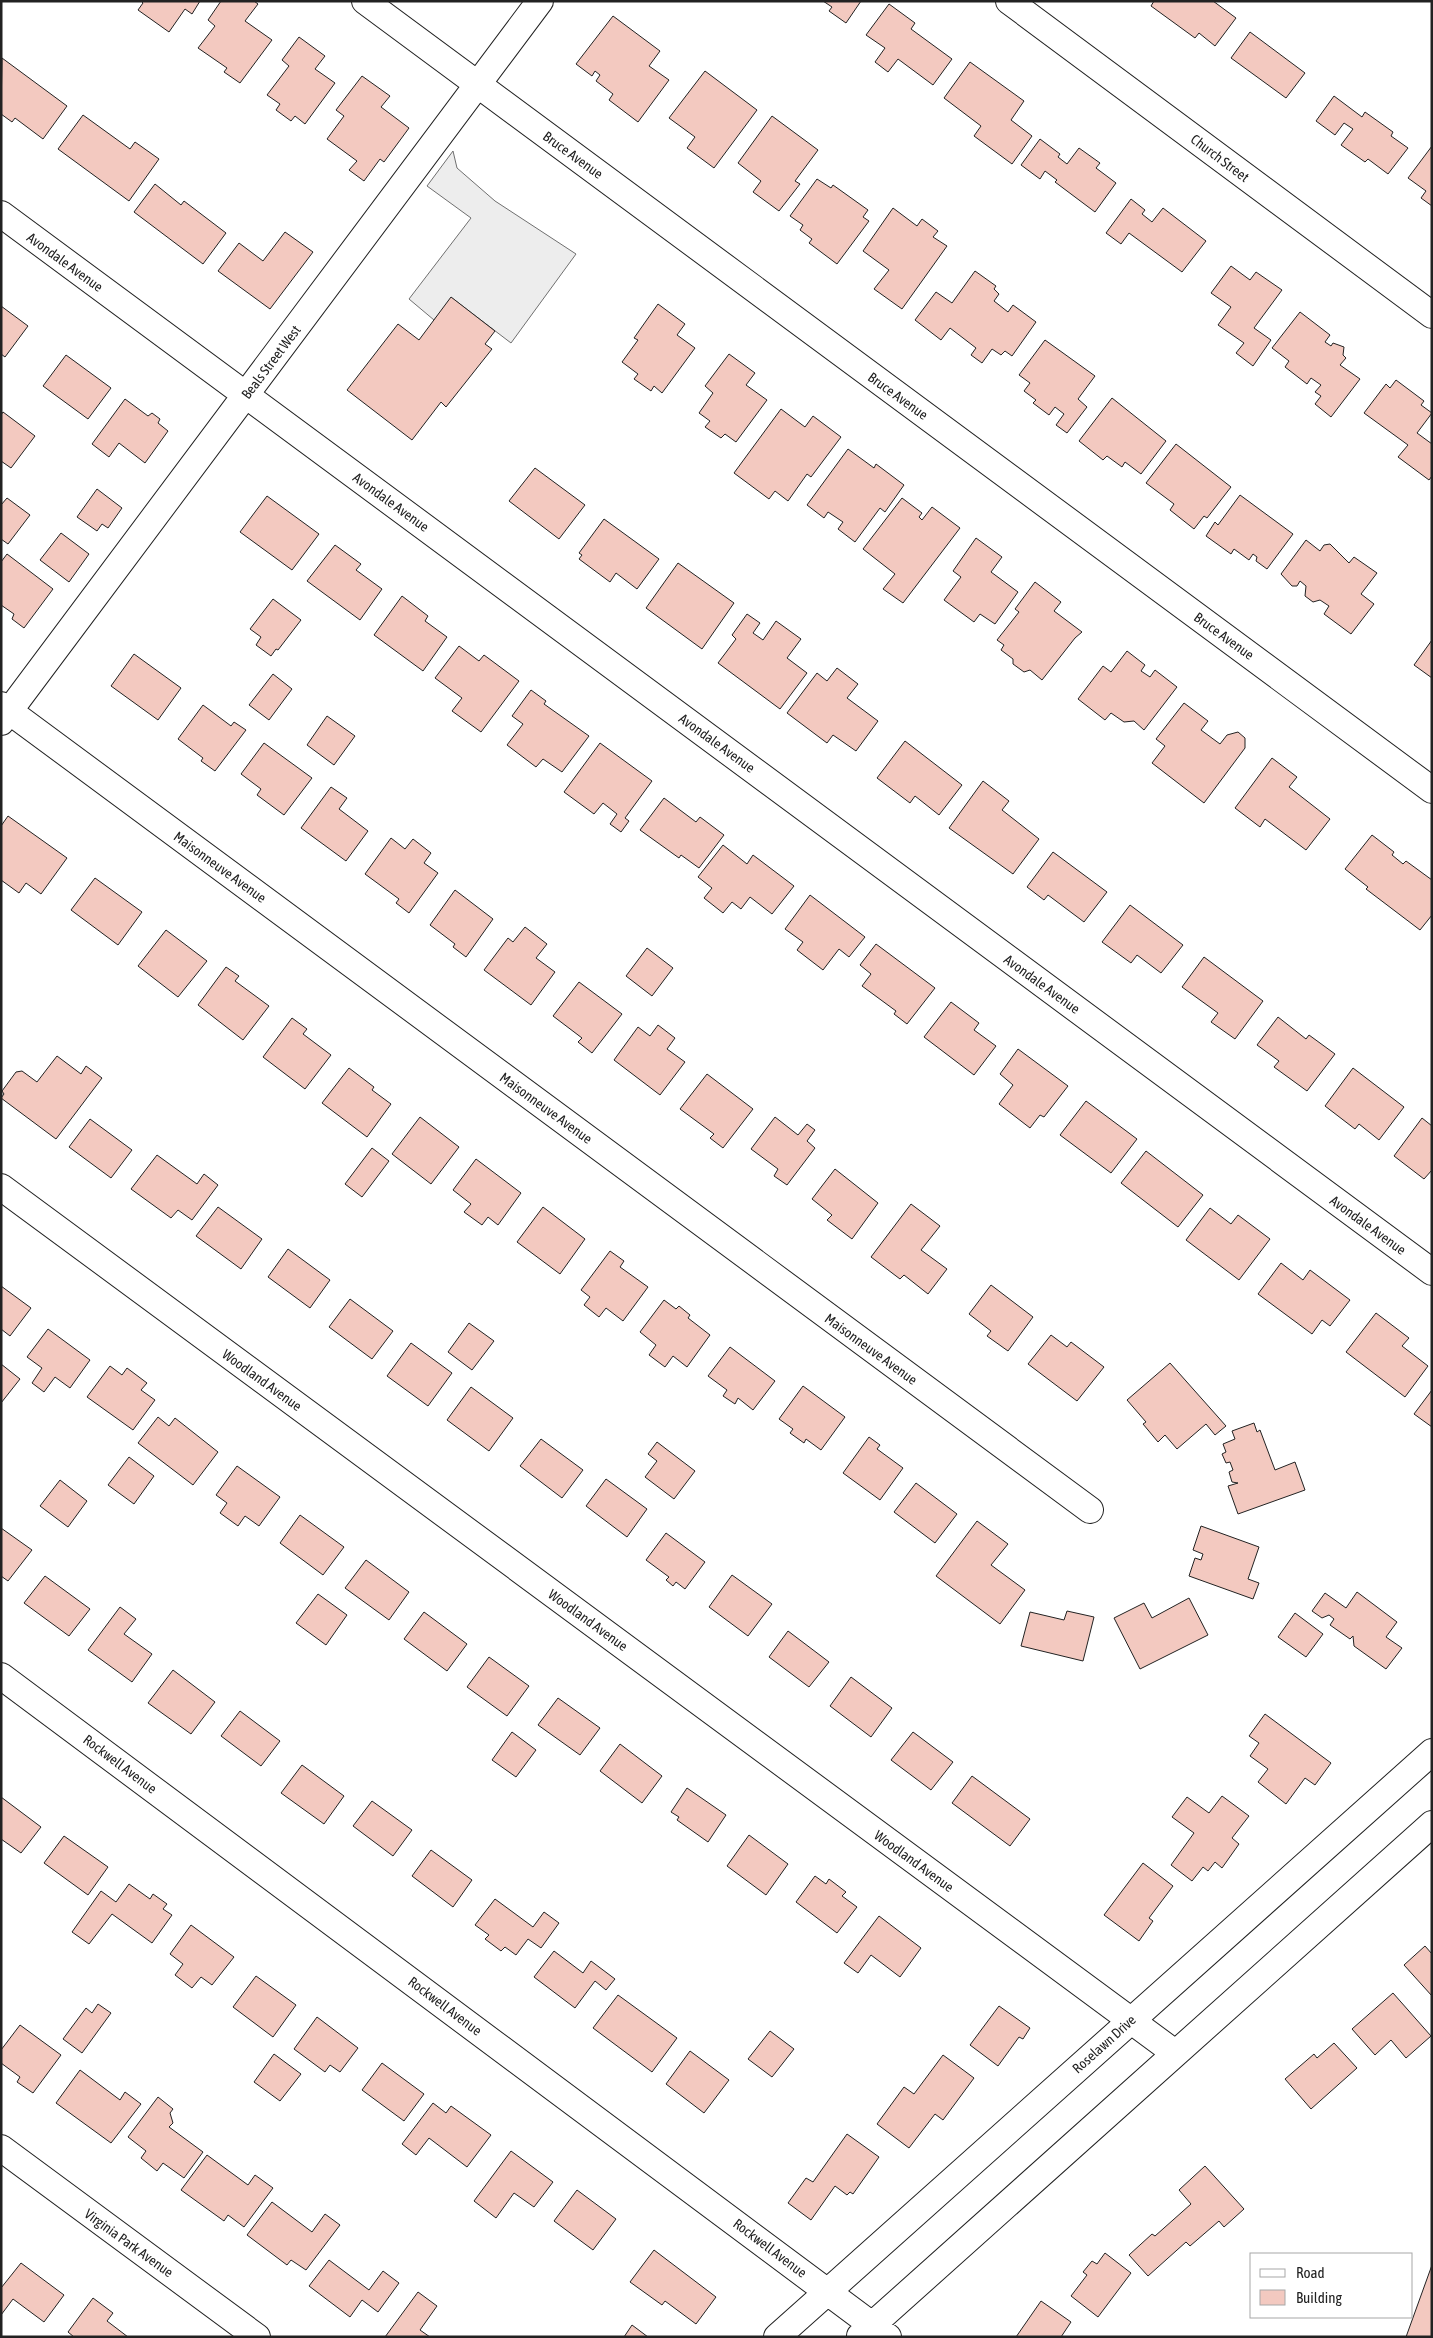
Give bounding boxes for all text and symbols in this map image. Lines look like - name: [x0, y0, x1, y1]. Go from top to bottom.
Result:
- street label: Bruce Avenue: [540, 128, 606, 182]
- street label: Church Street: [1188, 131, 1252, 185]
- street label: Avondale Avenue: [24, 229, 106, 295]
- street label: Beals Street West: [238, 322, 304, 402]
- street label: Bruce Avenue: [865, 369, 931, 423]
- street label: Avondale Avenue: [350, 469, 432, 535]
- street label: Bruce Avenue: [1191, 609, 1257, 663]
- street label: Avondale Avenue: [676, 710, 758, 776]
- street label: Maisonneuve Avenue: [171, 828, 269, 906]
- street label: Avondale Avenue: [1001, 951, 1083, 1017]
- street label: Maisonneuve Avenue: [497, 1069, 595, 1147]
- street label: Avondale Avenue: [1327, 1192, 1409, 1258]
- street label: Maisonneuve Avenue: [822, 1310, 920, 1388]
- street label: Woodland Avenue: [219, 1346, 305, 1414]
- street label: Woodland Avenue: [545, 1586, 631, 1654]
- street label: Rockwell Avenue: [80, 1731, 160, 1797]
- street label: Woodland Avenue: [871, 1827, 957, 1895]
- street label: Rockwell Avenue: [405, 1973, 485, 2039]
- street label: Roselawn Drive: [1069, 2012, 1139, 2076]
- street label: Virginia Park Avenue: [82, 2206, 176, 2280]
- street label: Rockwell Avenue: [730, 2215, 810, 2281]
- legend: [1250, 2253, 1413, 2318]
- text: Road: [1296, 2264, 1325, 2281]
- text: Building: [1296, 2289, 1342, 2306]

